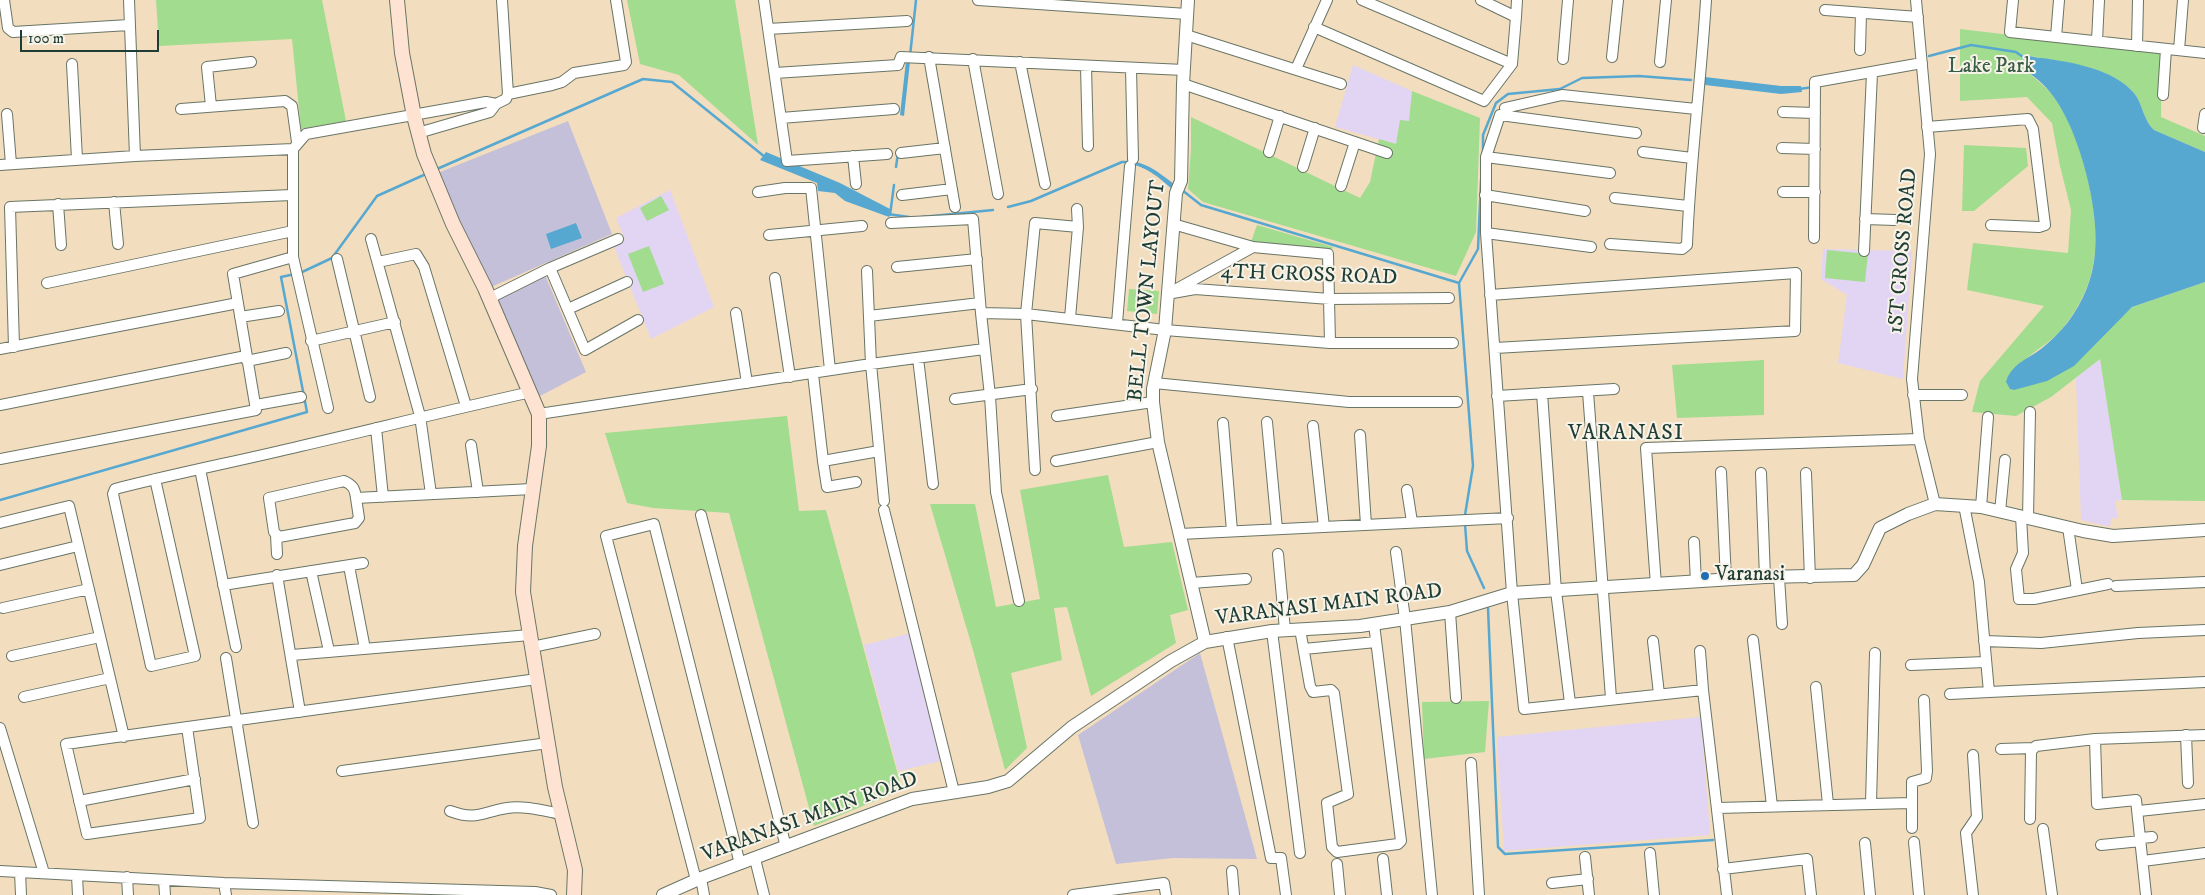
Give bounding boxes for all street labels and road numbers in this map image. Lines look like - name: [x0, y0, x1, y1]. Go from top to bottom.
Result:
- street label: 1ST CROSS ROAD: [1884, 167, 1924, 335]
- street label: BELL TOWN LAYOUT: [1124, 179, 1172, 403]
- street label: 4TH CROSS ROAD: [1220, 260, 1398, 292]
- street label: VARANASI MAIN ROAD: [1214, 580, 1444, 632]
- street label: VARANASI MAIN ROAD: [699, 767, 921, 869]

